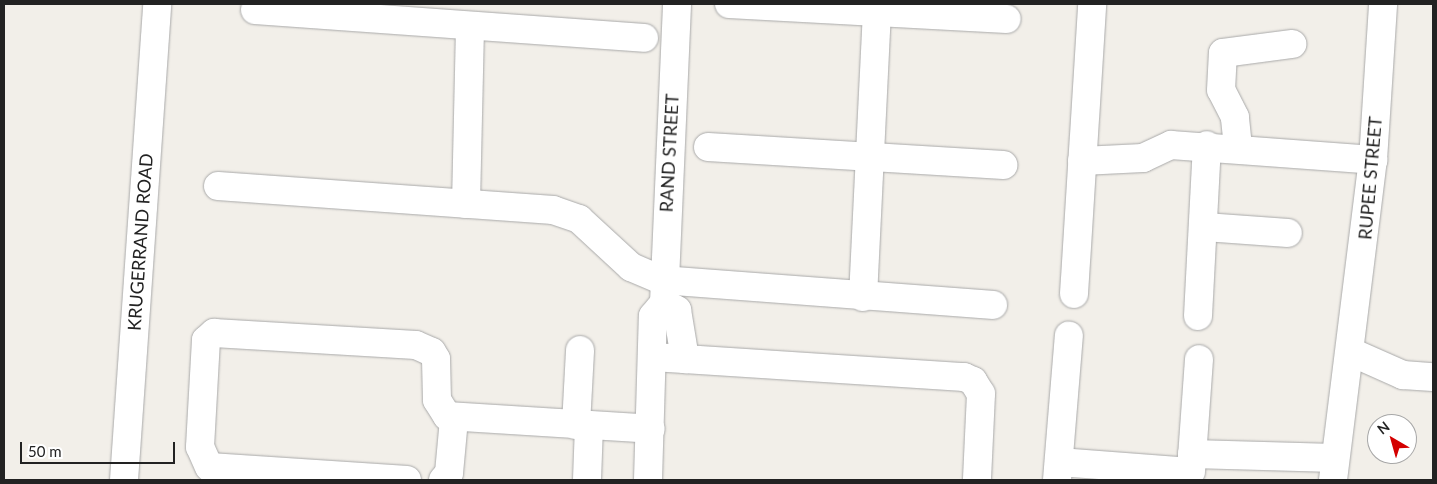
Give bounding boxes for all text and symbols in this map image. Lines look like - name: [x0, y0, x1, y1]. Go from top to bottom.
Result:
- street label: RAND STREET: [655, 93, 683, 213]
- street label: RUPEE STREET: [1354, 115, 1386, 241]
- street label: KRUGERRAND ROAD: [123, 153, 157, 331]
- north arrow: [1367, 414, 1417, 464]
- text: N: [1374, 418, 1393, 438]
- scale bar: [22, 432, 178, 464]
- text: 50 m: [28, 442, 62, 460]

